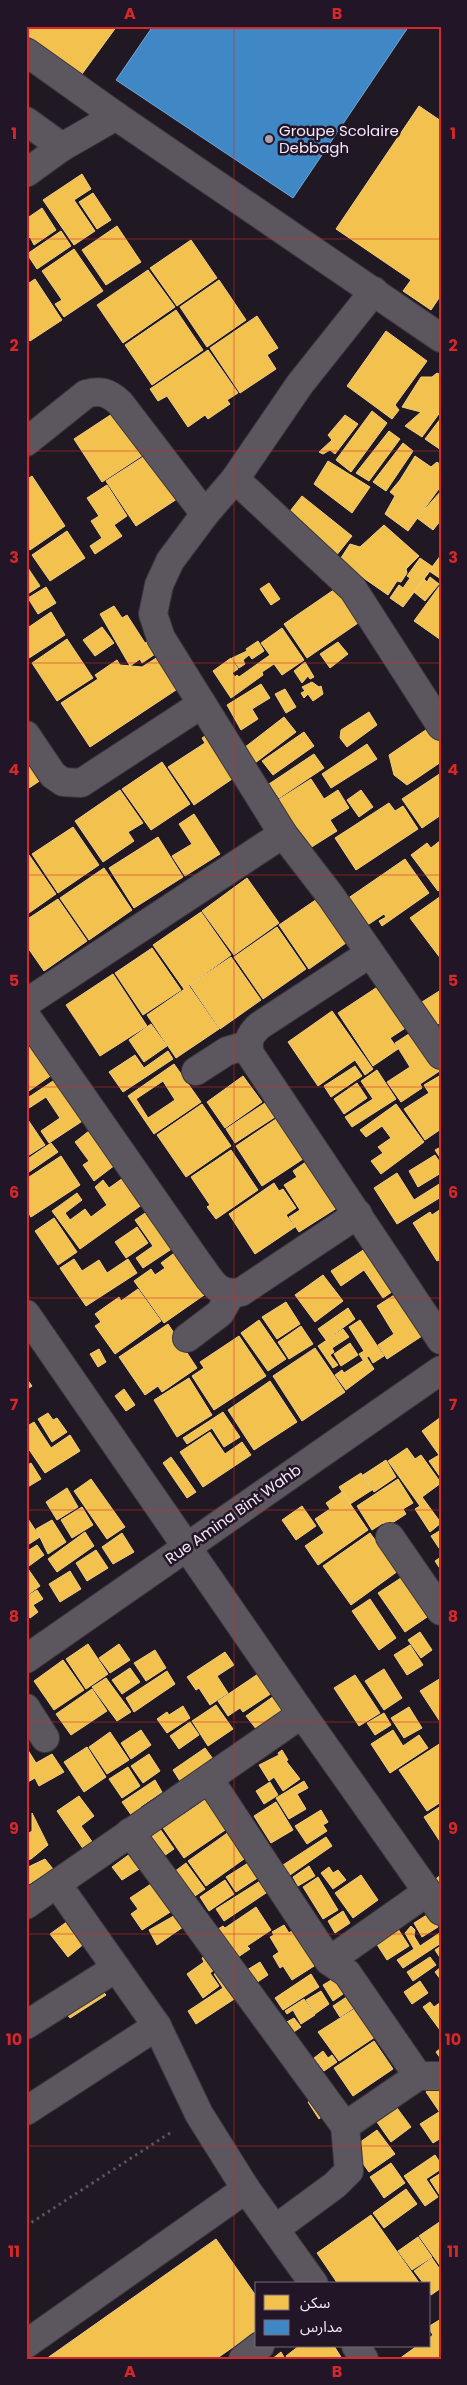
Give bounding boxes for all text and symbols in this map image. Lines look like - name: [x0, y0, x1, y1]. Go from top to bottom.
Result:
- text: A: [124, 2, 136, 25]
- text: B: [332, 2, 342, 25]
- place label: Groupe Scolaire Debbagh: [279, 120, 399, 158]
- text: 1: [11, 122, 17, 145]
- text: 1: [450, 122, 456, 145]
- marker: Groupe Scolaire Debbagh: [263, 133, 275, 145]
- text: 2: [9, 334, 19, 357]
- text: 2: [448, 334, 458, 357]
- text: 3: [9, 546, 19, 569]
- text: 3: [448, 546, 458, 569]
- text: 4: [9, 758, 20, 781]
- text: 4: [448, 758, 459, 781]
- text: 5: [9, 969, 19, 992]
- text: 5: [448, 969, 458, 992]
- text: 6: [9, 1181, 19, 1204]
- text: 6: [448, 1181, 458, 1204]
- text: 7: [10, 1393, 19, 1416]
- text: 7: [449, 1393, 458, 1416]
- street label: Rue Amina Bint Wahb: [161, 1459, 305, 1569]
- text: 8: [9, 1605, 19, 1628]
- text: 8: [448, 1605, 458, 1628]
- text: 9: [9, 1817, 19, 1840]
- text: 9: [448, 1817, 458, 1840]
- text: 10: [6, 2028, 22, 2051]
- text: 10: [445, 2028, 461, 2051]
- text: 11: [8, 2240, 20, 2263]
- text: 11: [447, 2240, 459, 2263]
- legend: [255, 2282, 430, 2348]
- text: سكن: [300, 2292, 331, 2313]
- text: مدارس: [300, 2316, 343, 2337]
- text: A: [124, 2360, 136, 2383]
- text: B: [332, 2360, 342, 2383]

